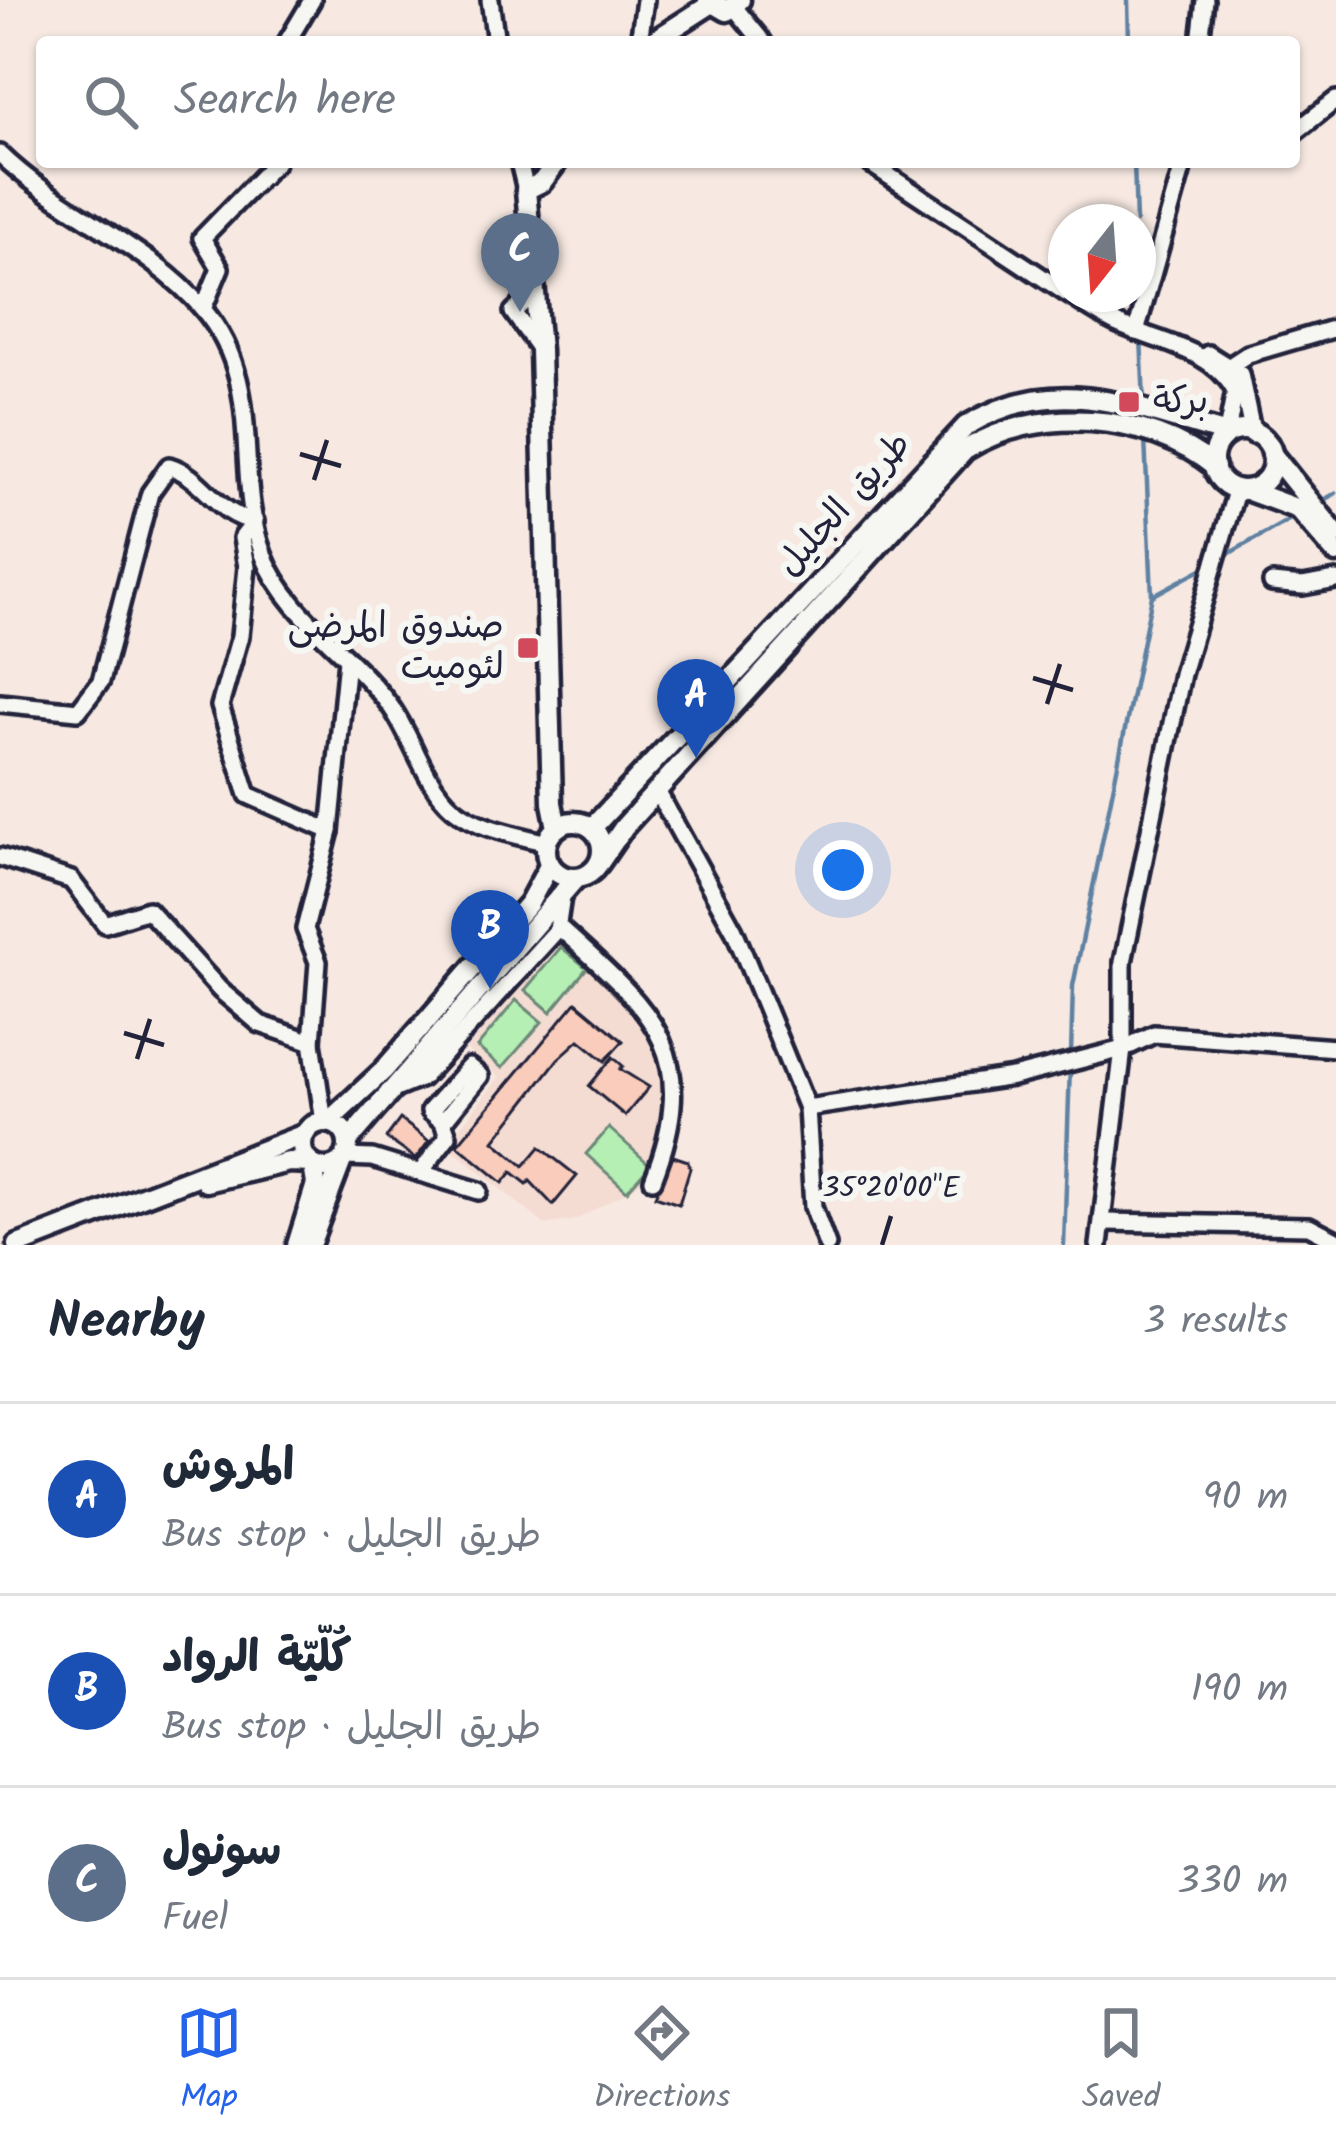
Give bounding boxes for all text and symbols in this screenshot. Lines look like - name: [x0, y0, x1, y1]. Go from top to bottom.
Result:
- search box: [36, 36, 1300, 168]
- text: Search here: [174, 66, 396, 138]
- icon: search: [78, 69, 144, 135]
- north arrow: [1048, 204, 1156, 312]
- pin: C: [481, 213, 559, 312]
- place label: بركة: [1153, 374, 1208, 431]
- marker: بركة: [1116, 389, 1142, 415]
- street label: طريق الجليل: [764, 419, 926, 591]
- place label: صندوق المرضى لئوميت: [288, 599, 504, 697]
- marker: صندوق المرضى لئوميت: [515, 635, 541, 661]
- pin: A: [657, 659, 735, 758]
- your location: [813, 840, 873, 900]
- pin: B: [451, 890, 529, 989]
- text: 35°20'00"E: [822, 1165, 961, 1213]
- text: Nearby: [48, 1283, 205, 1364]
- text: 3 results: [1143, 1292, 1288, 1354]
- text: المروش: [162, 1431, 294, 1503]
- text: A: [75, 1468, 99, 1530]
- text: 90 m: [1203, 1468, 1288, 1530]
- text: Bus stop · طريق الجليل: [162, 1506, 541, 1568]
- text: كُلّيّة الرواد: [162, 1623, 351, 1695]
- text: B: [75, 1660, 99, 1722]
- text: 190 m: [1191, 1660, 1288, 1722]
- text: Bus stop · طريق الجليل: [162, 1698, 541, 1760]
- text: سونول: [162, 1816, 282, 1888]
- text: C: [75, 1852, 99, 1914]
- text: 330 m: [1177, 1852, 1288, 1914]
- text: Fuel: [162, 1889, 228, 1951]
- tab: Map: [176, 2000, 242, 2125]
- tab: Directions: [593, 2000, 730, 2125]
- tab: Saved: [1082, 2000, 1160, 2125]

